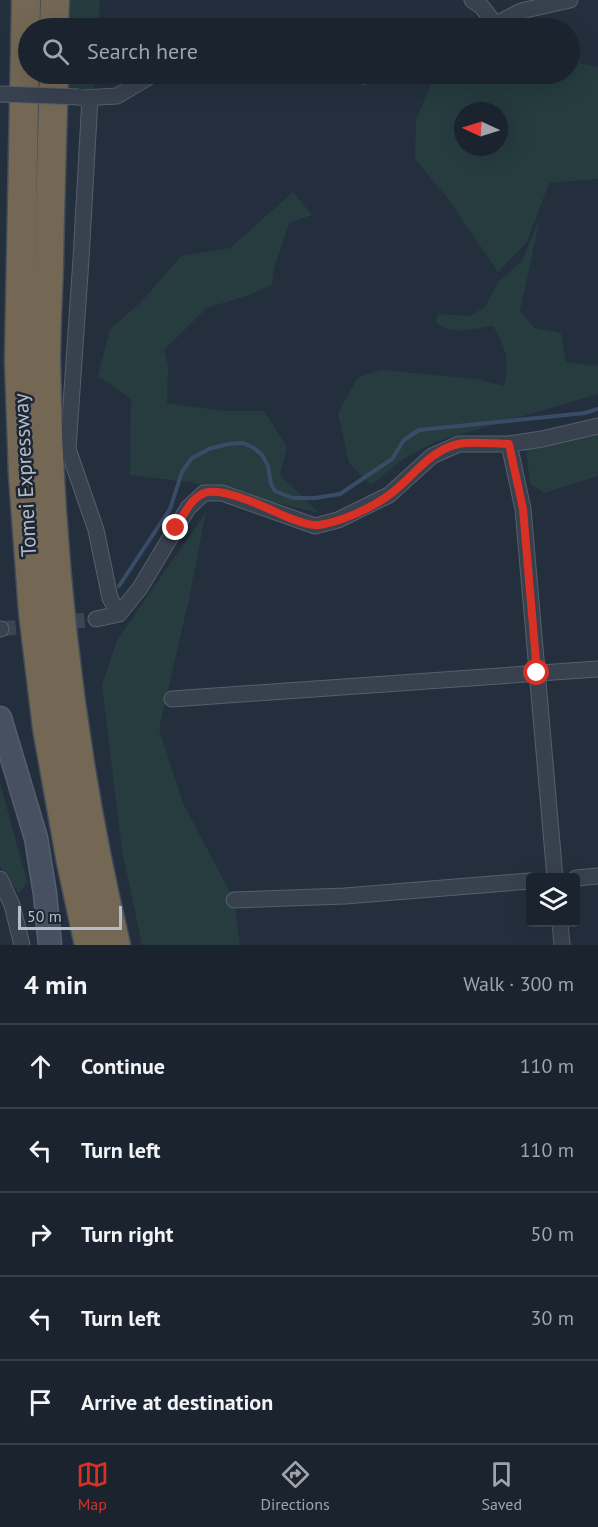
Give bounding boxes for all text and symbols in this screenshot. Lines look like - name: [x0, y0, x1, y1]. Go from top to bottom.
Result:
- search box: [18, 18, 580, 84]
- icon: search: [39, 35, 72, 68]
- text: Search here: [87, 37, 198, 65]
- north arrow: [454, 102, 508, 156]
- street label: Tomei Expressway: [7, 392, 42, 557]
- route end: [162, 514, 188, 540]
- route start: [523, 659, 549, 685]
- map controls: [526, 873, 580, 927]
- button: layers: [526, 873, 580, 927]
- scale bar: [18, 903, 122, 930]
- text: 50 m: [27, 906, 62, 926]
- text: 4 min: [24, 968, 87, 1001]
- text: Walk · 300 m: [463, 971, 574, 997]
- icon: ahead: [24, 1050, 57, 1083]
- text: Continue: [81, 1052, 165, 1080]
- text: 110 m: [520, 1053, 574, 1079]
- icon: left: [24, 1134, 57, 1167]
- text: Turn left: [81, 1136, 161, 1164]
- text: 110 m: [520, 1137, 574, 1163]
- icon: right: [24, 1218, 57, 1251]
- text: Turn right: [81, 1220, 173, 1248]
- text: 50 m: [531, 1221, 574, 1247]
- icon: left: [24, 1302, 57, 1335]
- text: Turn left: [81, 1304, 161, 1332]
- text: 30 m: [531, 1305, 574, 1331]
- icon: arrive: [24, 1386, 57, 1419]
- text: Arrive at destination: [81, 1388, 273, 1416]
- tab: Map: [76, 1458, 109, 1514]
- tab: Directions: [261, 1458, 330, 1514]
- tab: Saved: [481, 1458, 522, 1514]

